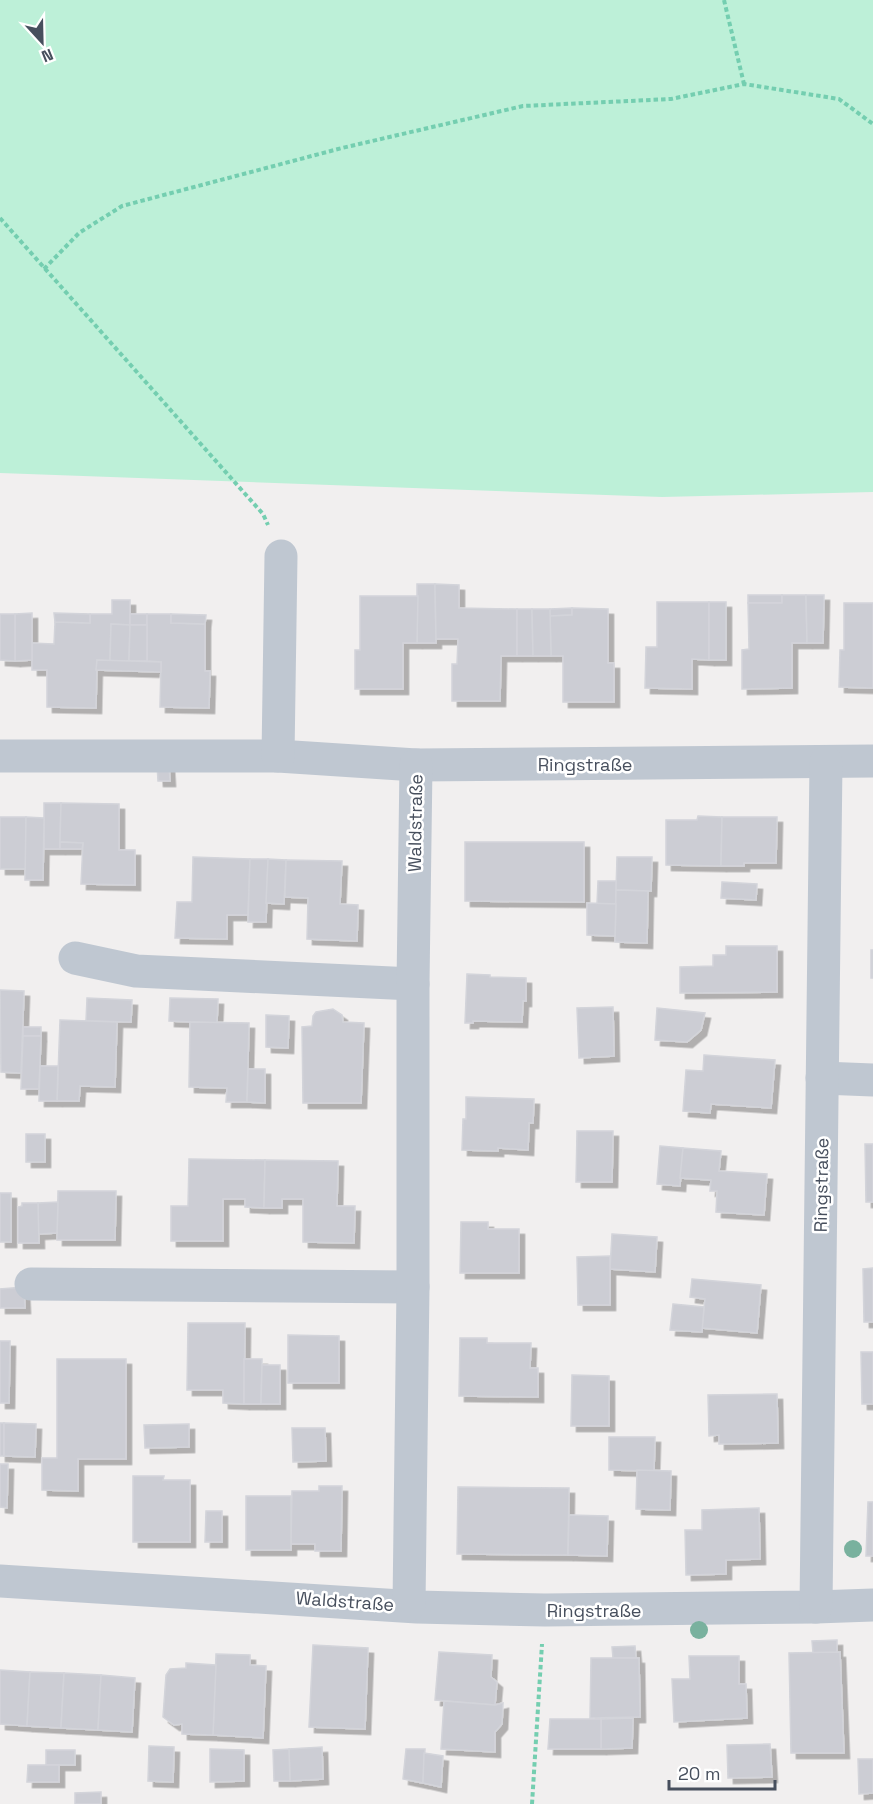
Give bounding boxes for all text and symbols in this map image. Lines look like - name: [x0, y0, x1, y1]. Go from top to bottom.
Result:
- north arrow: [12, 12, 72, 72]
- text: N: [39, 44, 56, 67]
- street label: Ringstraße: [538, 753, 632, 776]
- street label: Waldstraße: [403, 774, 427, 872]
- street label: Ringstraße: [809, 1137, 833, 1233]
- street label: Waldstraße: [295, 1586, 395, 1616]
- street label: Ringstraße: [547, 1599, 641, 1622]
- scale bar: [669, 1753, 776, 1791]
- text: 20 m: [678, 1762, 721, 1785]

